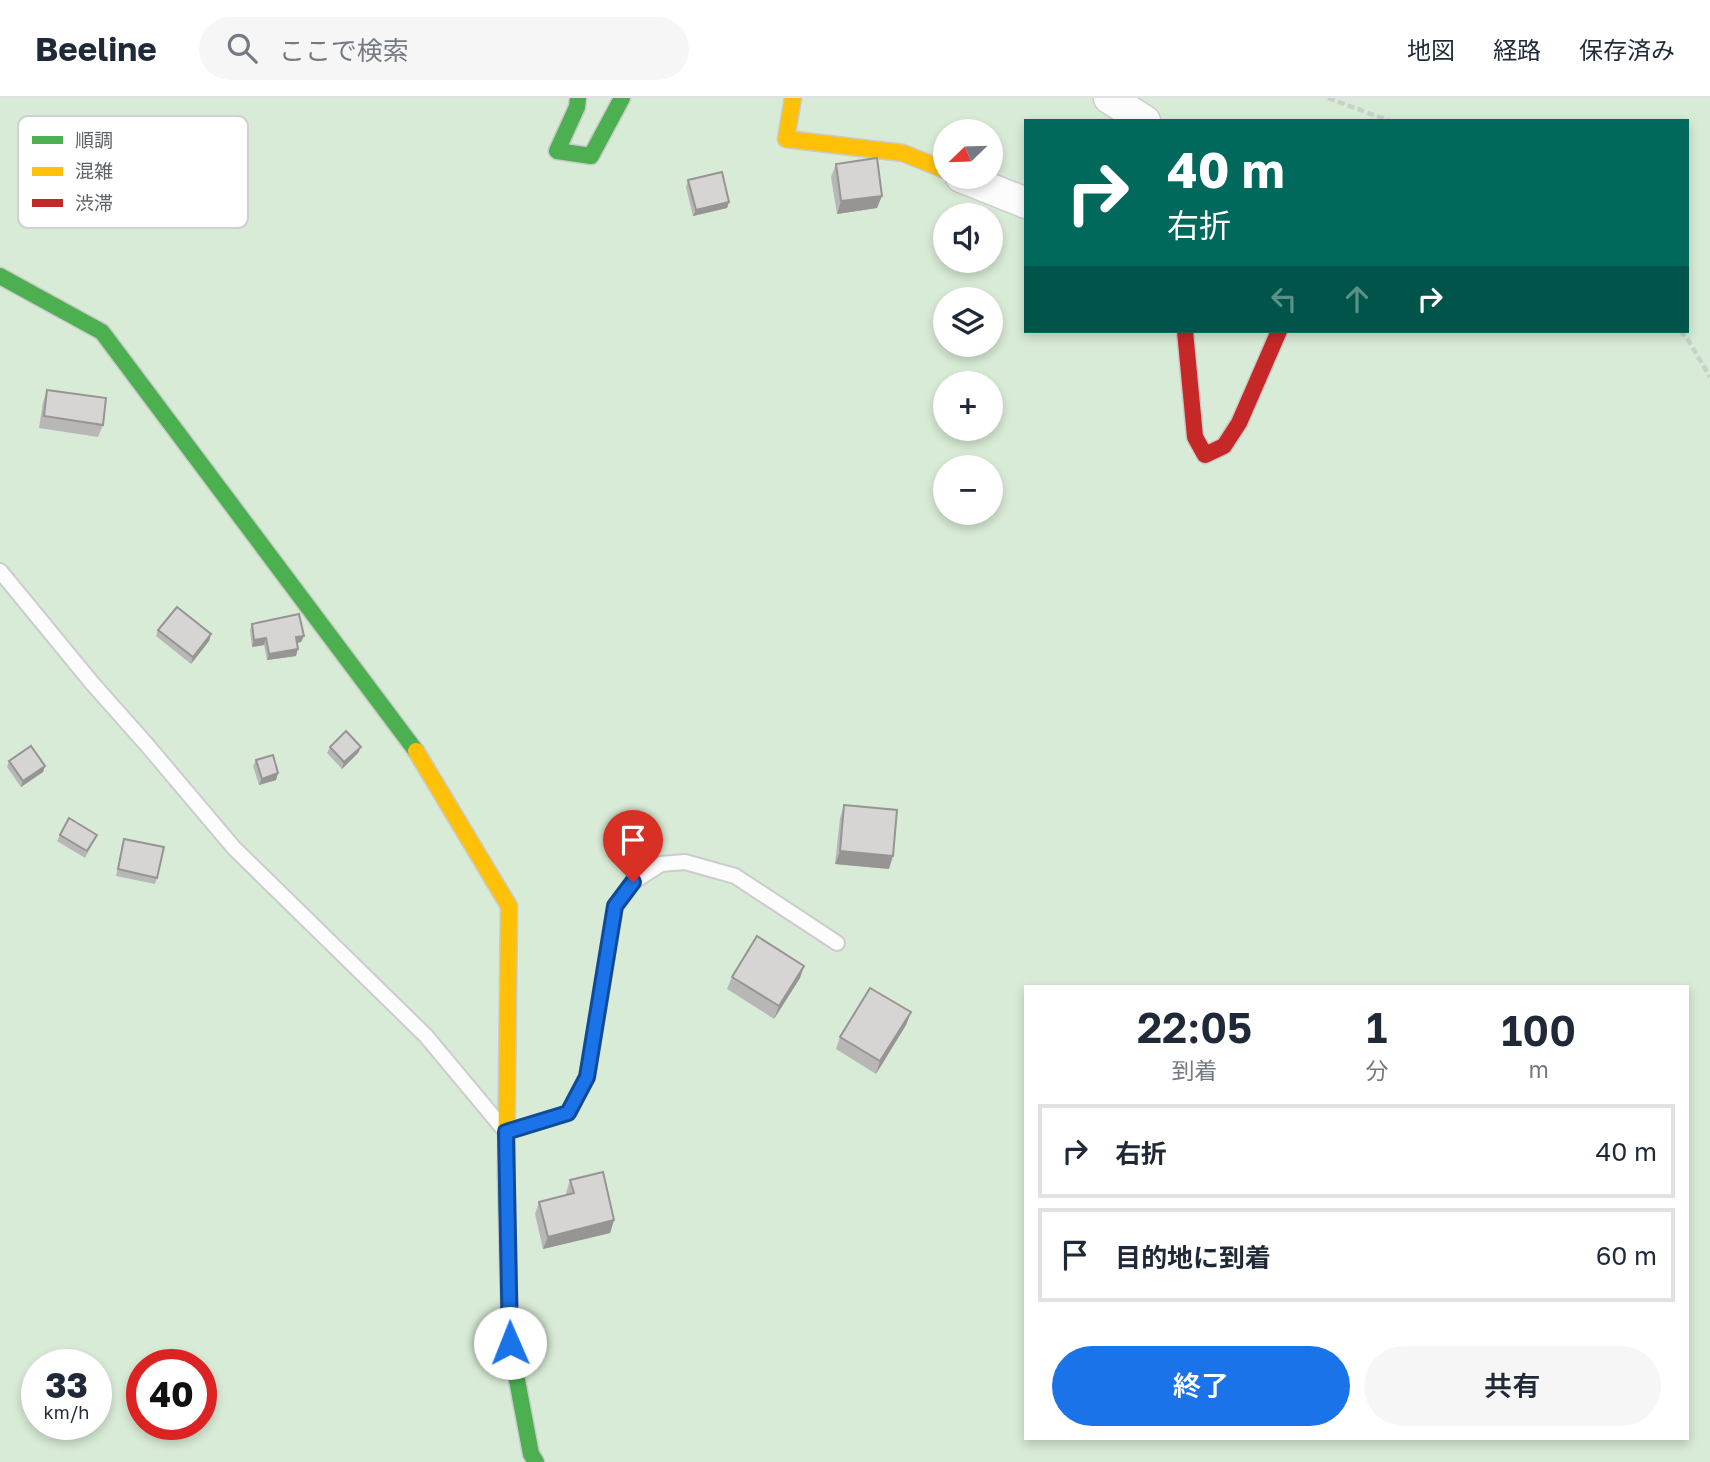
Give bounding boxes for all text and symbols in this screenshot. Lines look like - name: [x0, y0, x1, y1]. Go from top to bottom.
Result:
- search box: [199, 17, 689, 80]
- text: Beeline: [35, 29, 157, 68]
- icon: search: [223, 29, 261, 67]
- text: ここで検索: [279, 35, 409, 66]
- text: 地図: [1407, 35, 1455, 64]
- text: 経路: [1493, 35, 1541, 64]
- text: 保存済み: [1579, 35, 1675, 64]
- legend: [18, 116, 248, 228]
- north arrow: [933, 119, 1003, 189]
- map controls: [933, 119, 1003, 525]
- text: 順調: [75, 128, 113, 151]
- text: 40 m: [1167, 140, 1285, 199]
- icon: right: [1052, 147, 1143, 238]
- text: 混雑: [75, 159, 113, 182]
- text: 渋滞: [75, 191, 113, 214]
- button: sound: [933, 203, 1003, 273]
- text: 右折: [1167, 206, 1231, 244]
- icon: left: [1265, 280, 1303, 318]
- icon: ahead: [1338, 280, 1376, 318]
- icon: right: [1411, 280, 1449, 318]
- button: layers: [933, 287, 1003, 357]
- button: +: [933, 371, 1003, 441]
- button: −: [933, 455, 1003, 525]
- pin: [603, 810, 663, 882]
- icon: arrive: [614, 821, 652, 859]
- text: 22:05: [1137, 1002, 1252, 1052]
- text: 1: [1366, 1002, 1387, 1052]
- text: 100: [1501, 1005, 1576, 1055]
- text: m: [1528, 1055, 1549, 1083]
- text: 到着: [1172, 1056, 1218, 1084]
- text: 分: [1365, 1056, 1388, 1084]
- icon: right: [1056, 1132, 1094, 1170]
- text: 40 m: [1596, 1136, 1657, 1167]
- text: 右折: [1115, 1138, 1167, 1169]
- icon: arrive: [1056, 1236, 1094, 1274]
- text: 60 m: [1596, 1240, 1657, 1271]
- text: 目的地に到着: [1115, 1242, 1271, 1273]
- position arrow: [473, 1306, 547, 1380]
- button: 終了: [1052, 1346, 1350, 1426]
- button: 共有: [1364, 1346, 1661, 1426]
- speed limit sign: 40: [126, 1349, 217, 1440]
- text: 33: [45, 1364, 88, 1406]
- text: km/h: [44, 1401, 89, 1423]

